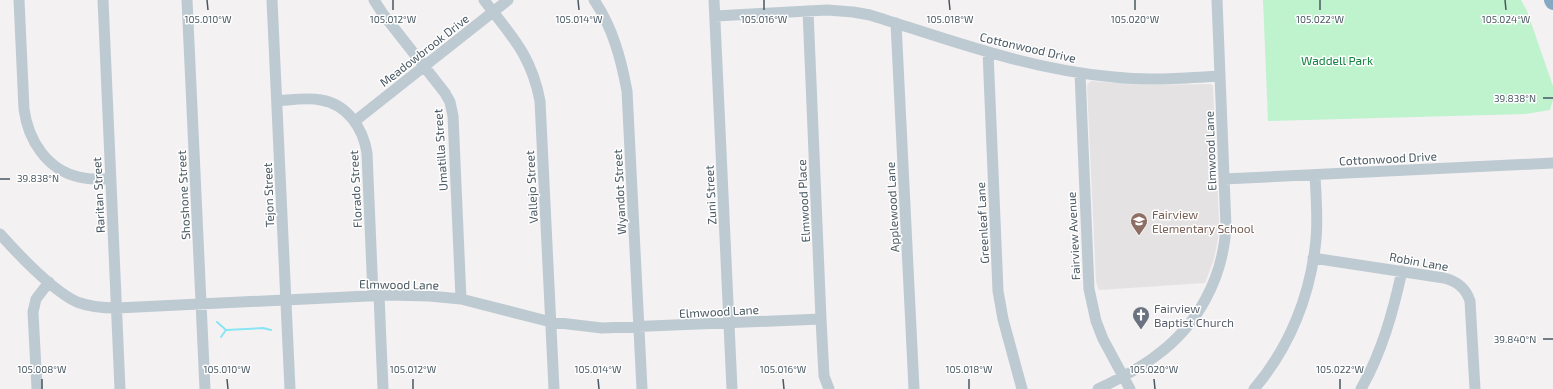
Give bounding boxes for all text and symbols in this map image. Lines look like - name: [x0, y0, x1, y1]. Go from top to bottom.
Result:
- street label: Meadowbrook Drive: [377, 11, 471, 89]
- text: 105.010°W: [185, 13, 232, 25]
- text: 105.012°W: [370, 13, 417, 25]
- text: 105.014°W: [556, 13, 603, 25]
- text: 105.016°W: [741, 13, 788, 25]
- text: 105.018°W: [927, 13, 974, 25]
- text: 105.020°W: [1111, 13, 1160, 25]
- text: 105.022°W: [1296, 13, 1345, 25]
- text: 105.024°W: [1482, 13, 1531, 25]
- street label: Cottonwood Drive: [979, 29, 1077, 65]
- park label: Waddell Park: [1301, 53, 1373, 67]
- text: 39.838°N: [1494, 92, 1536, 104]
- street label: Umatilla Street: [430, 108, 450, 192]
- street label: Elmwood Lane: [1202, 111, 1218, 191]
- street label: Cottonwood Drive: [1339, 148, 1437, 168]
- street label: Shoshone Street: [174, 149, 192, 240]
- street label: Florado Street: [346, 149, 364, 228]
- street label: Wyandot Street: [610, 149, 628, 235]
- street label: Vallejo Street: [522, 150, 541, 224]
- street label: Raritan Street: [89, 156, 107, 233]
- street label: Elmwood Place: [794, 159, 812, 243]
- street label: Applewood Lane: [883, 161, 901, 253]
- street label: Tejon Street: [260, 162, 277, 228]
- street label: Zuni Street: [701, 164, 719, 225]
- text: 39.838°N: [17, 172, 59, 184]
- street label: Greenleaf Lane: [973, 182, 991, 264]
- street label: Fairview Avenue: [1064, 191, 1082, 281]
- place label: Fairview Elementary School: [1152, 207, 1255, 235]
- school or university icon: Fairview Elementary School: [1129, 211, 1149, 236]
- street label: Robin Lane: [1388, 249, 1450, 273]
- street label: Elmwood Lane: [359, 276, 439, 292]
- place label: Fairview Baptist Church: [1154, 301, 1234, 329]
- street label: Elmwood Lane: [679, 302, 759, 320]
- church icon: Fairview Baptist Church: [1131, 305, 1151, 330]
- text: 39.840°N: [1494, 333, 1536, 345]
- text: 105.008°W: [18, 363, 67, 375]
- text: 105.010°W: [204, 363, 251, 375]
- text: 105.012°W: [390, 363, 437, 375]
- text: 105.014°W: [575, 363, 622, 375]
- text: 105.016°W: [760, 363, 807, 375]
- text: 105.018°W: [946, 363, 993, 375]
- text: 105.020°W: [1130, 363, 1179, 375]
- text: 105.022°W: [1316, 363, 1365, 375]

